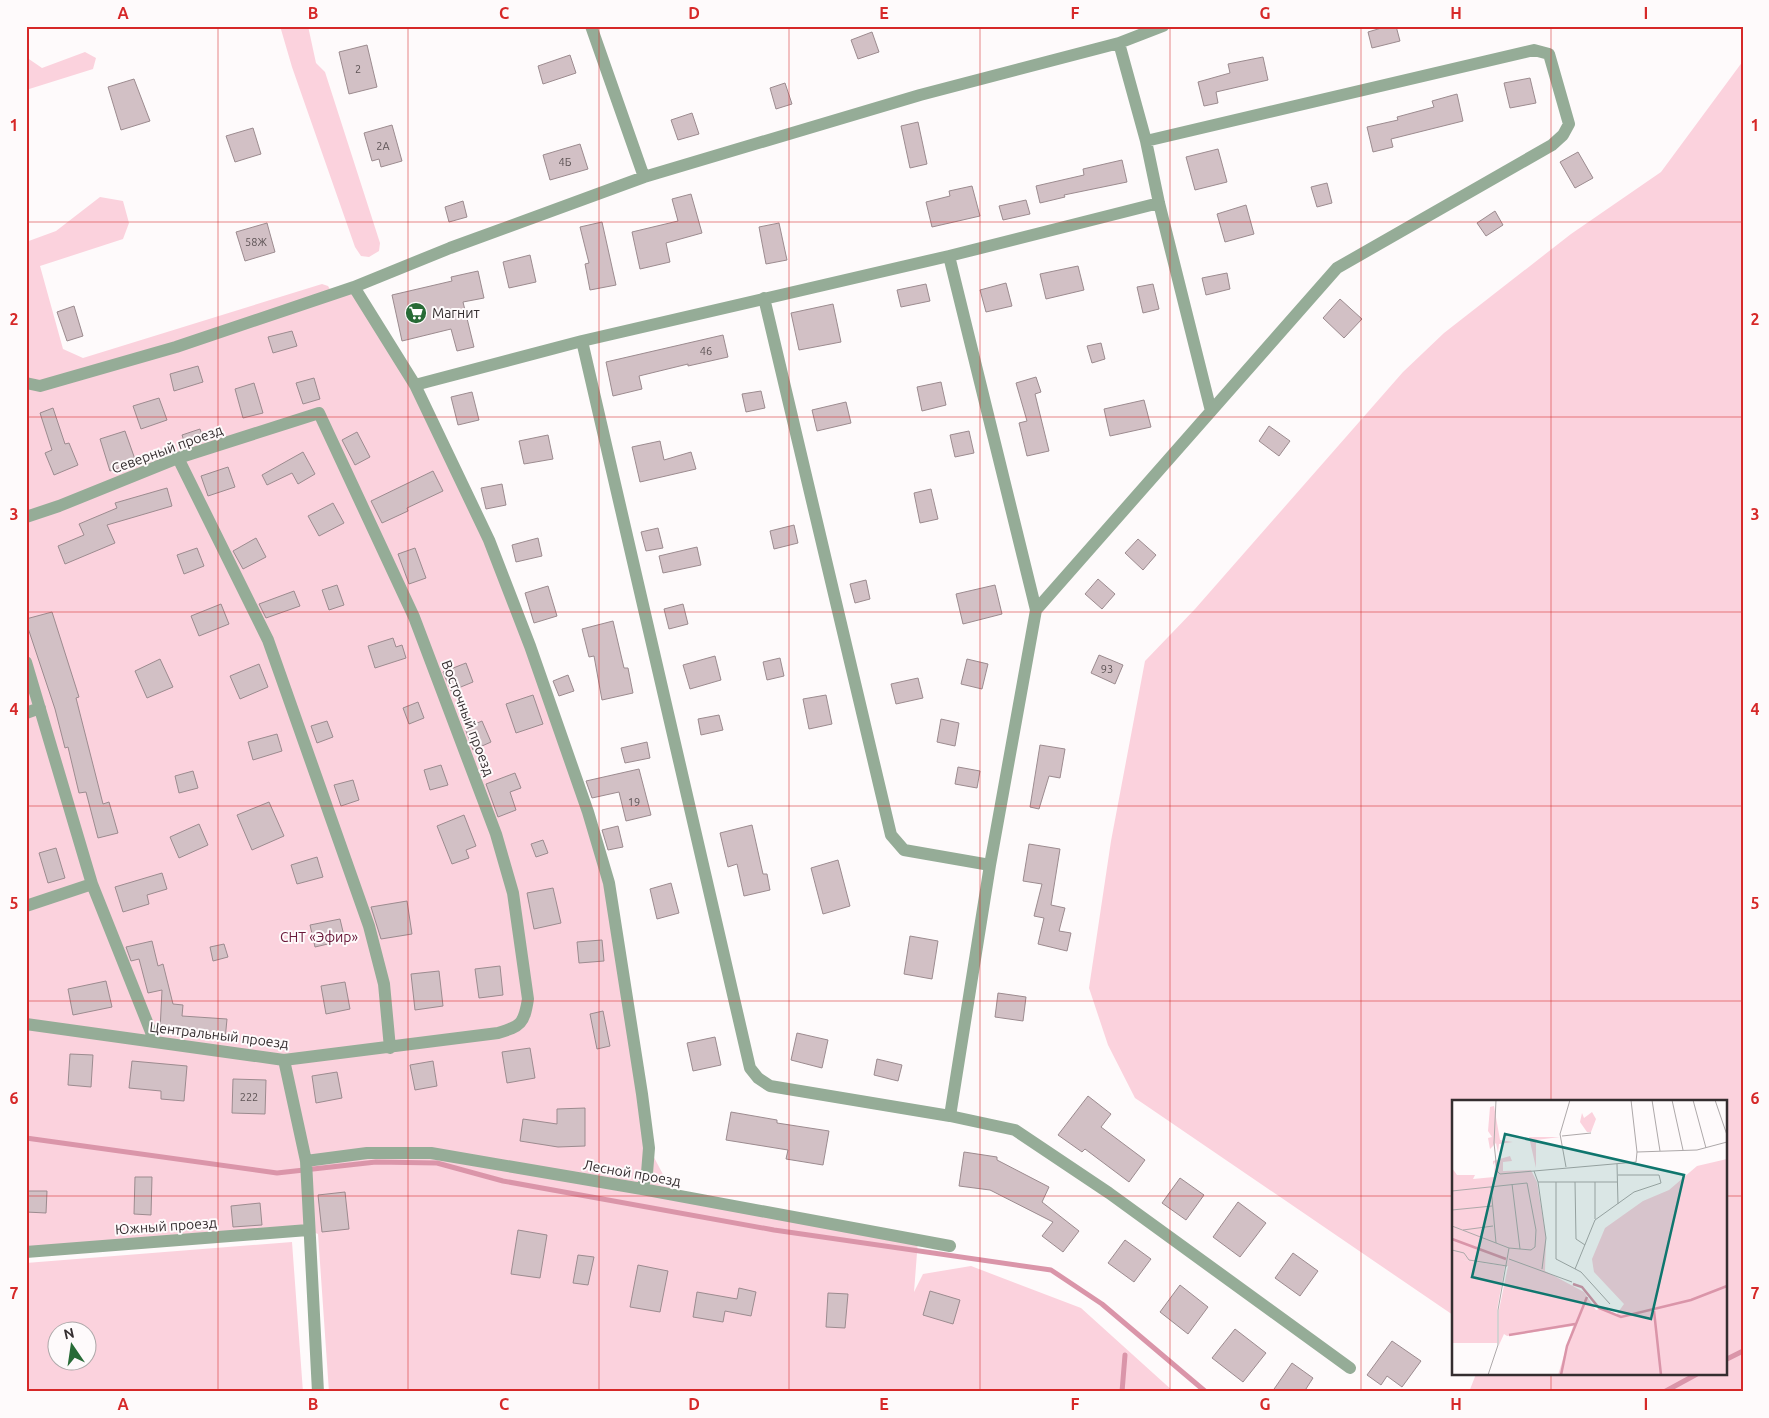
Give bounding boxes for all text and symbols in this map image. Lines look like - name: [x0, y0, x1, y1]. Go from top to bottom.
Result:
- text: A: [117, 4, 129, 22]
- text: B: [308, 4, 318, 22]
- text: C: [499, 4, 509, 22]
- text: D: [688, 4, 700, 22]
- text: E: [879, 4, 889, 22]
- text: F: [1071, 4, 1080, 22]
- text: G: [1259, 4, 1271, 22]
- text: H: [1450, 4, 1462, 22]
- text: I: [1644, 4, 1648, 22]
- house number: 2: [355, 63, 361, 75]
- text: 1: [9, 116, 19, 134]
- text: 1: [1750, 116, 1760, 134]
- house number: 2А: [376, 140, 391, 152]
- house number: 4Б: [559, 156, 572, 168]
- house number: 58Ж: [245, 236, 267, 248]
- supermarket icon: Магнит: [404, 301, 428, 325]
- place label: Магнит: [432, 305, 480, 321]
- text: 2: [9, 310, 19, 328]
- text: 2: [1750, 310, 1760, 328]
- house number: 46: [700, 345, 712, 357]
- street label: Северный проезд: [109, 421, 225, 477]
- text: 3: [9, 505, 19, 523]
- text: 3: [1750, 505, 1760, 523]
- street label: Восточный проезд: [439, 658, 497, 778]
- house number: 93: [1101, 663, 1113, 675]
- text: 4: [9, 700, 19, 718]
- text: 4: [1750, 700, 1760, 718]
- house number: 19: [628, 796, 640, 808]
- text: 5: [9, 894, 19, 912]
- text: 5: [1750, 894, 1760, 912]
- park label: СНТ «Эфир»: [280, 929, 359, 945]
- street label: Центральный проезд: [149, 1019, 289, 1051]
- text: 6: [9, 1089, 19, 1107]
- text: 6: [1750, 1089, 1760, 1107]
- house number: 222: [240, 1091, 258, 1103]
- inset map: [1452, 1100, 1726, 1376]
- street label: Лесной проезд: [582, 1157, 682, 1189]
- street label: Южный проезд: [115, 1214, 217, 1238]
- text: 7: [9, 1284, 19, 1302]
- text: 7: [1750, 1284, 1760, 1302]
- north arrow: [48, 1320, 98, 1370]
- text: N: [62, 1324, 76, 1342]
- text: A: [117, 1395, 129, 1413]
- text: B: [308, 1395, 318, 1413]
- text: C: [499, 1395, 509, 1413]
- text: D: [688, 1395, 700, 1413]
- text: E: [879, 1395, 889, 1413]
- text: F: [1071, 1395, 1080, 1413]
- text: G: [1259, 1395, 1271, 1413]
- text: H: [1450, 1395, 1462, 1413]
- text: I: [1644, 1395, 1648, 1413]

